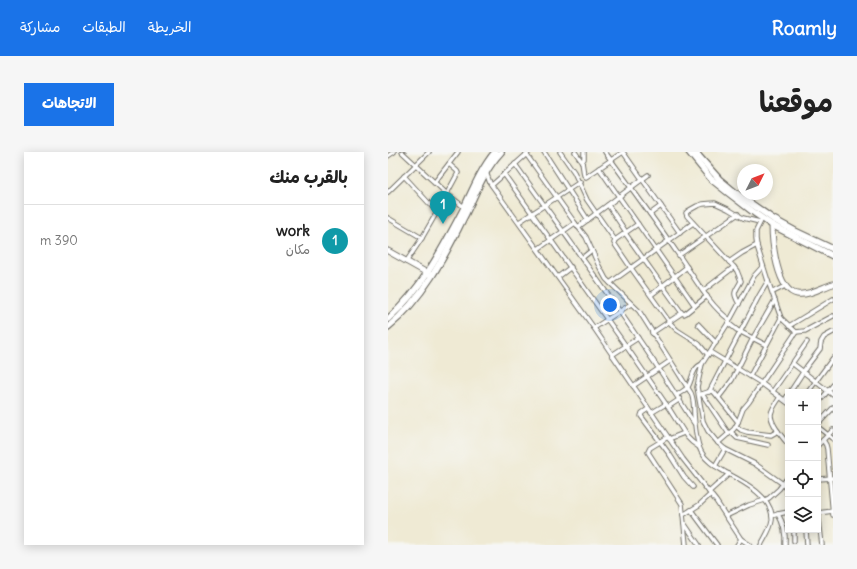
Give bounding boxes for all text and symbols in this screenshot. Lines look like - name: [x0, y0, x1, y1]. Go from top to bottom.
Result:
- text: Roamly: [772, 16, 837, 40]
- text: مشاركة: [20, 18, 60, 36]
- text: الطبقات: [82, 18, 126, 36]
- text: الخريطة: [148, 18, 191, 36]
- button: الاتجاهات: [24, 83, 114, 126]
- text: موقعنا: [759, 84, 833, 120]
- north arrow: [737, 164, 773, 200]
- text: بالقرب منك: [269, 166, 348, 188]
- pin: 1: [430, 191, 456, 224]
- text: work: [276, 221, 310, 240]
- text: 390 m: [40, 232, 78, 249]
- text: 1: [332, 232, 338, 249]
- text: مكان: [286, 241, 310, 258]
- your location: [600, 295, 620, 315]
- map controls: [785, 389, 821, 533]
- button: +: [785, 389, 821, 425]
- button: −: [785, 425, 821, 461]
- button: locate: [785, 461, 821, 497]
- button: layers: [785, 497, 821, 533]

